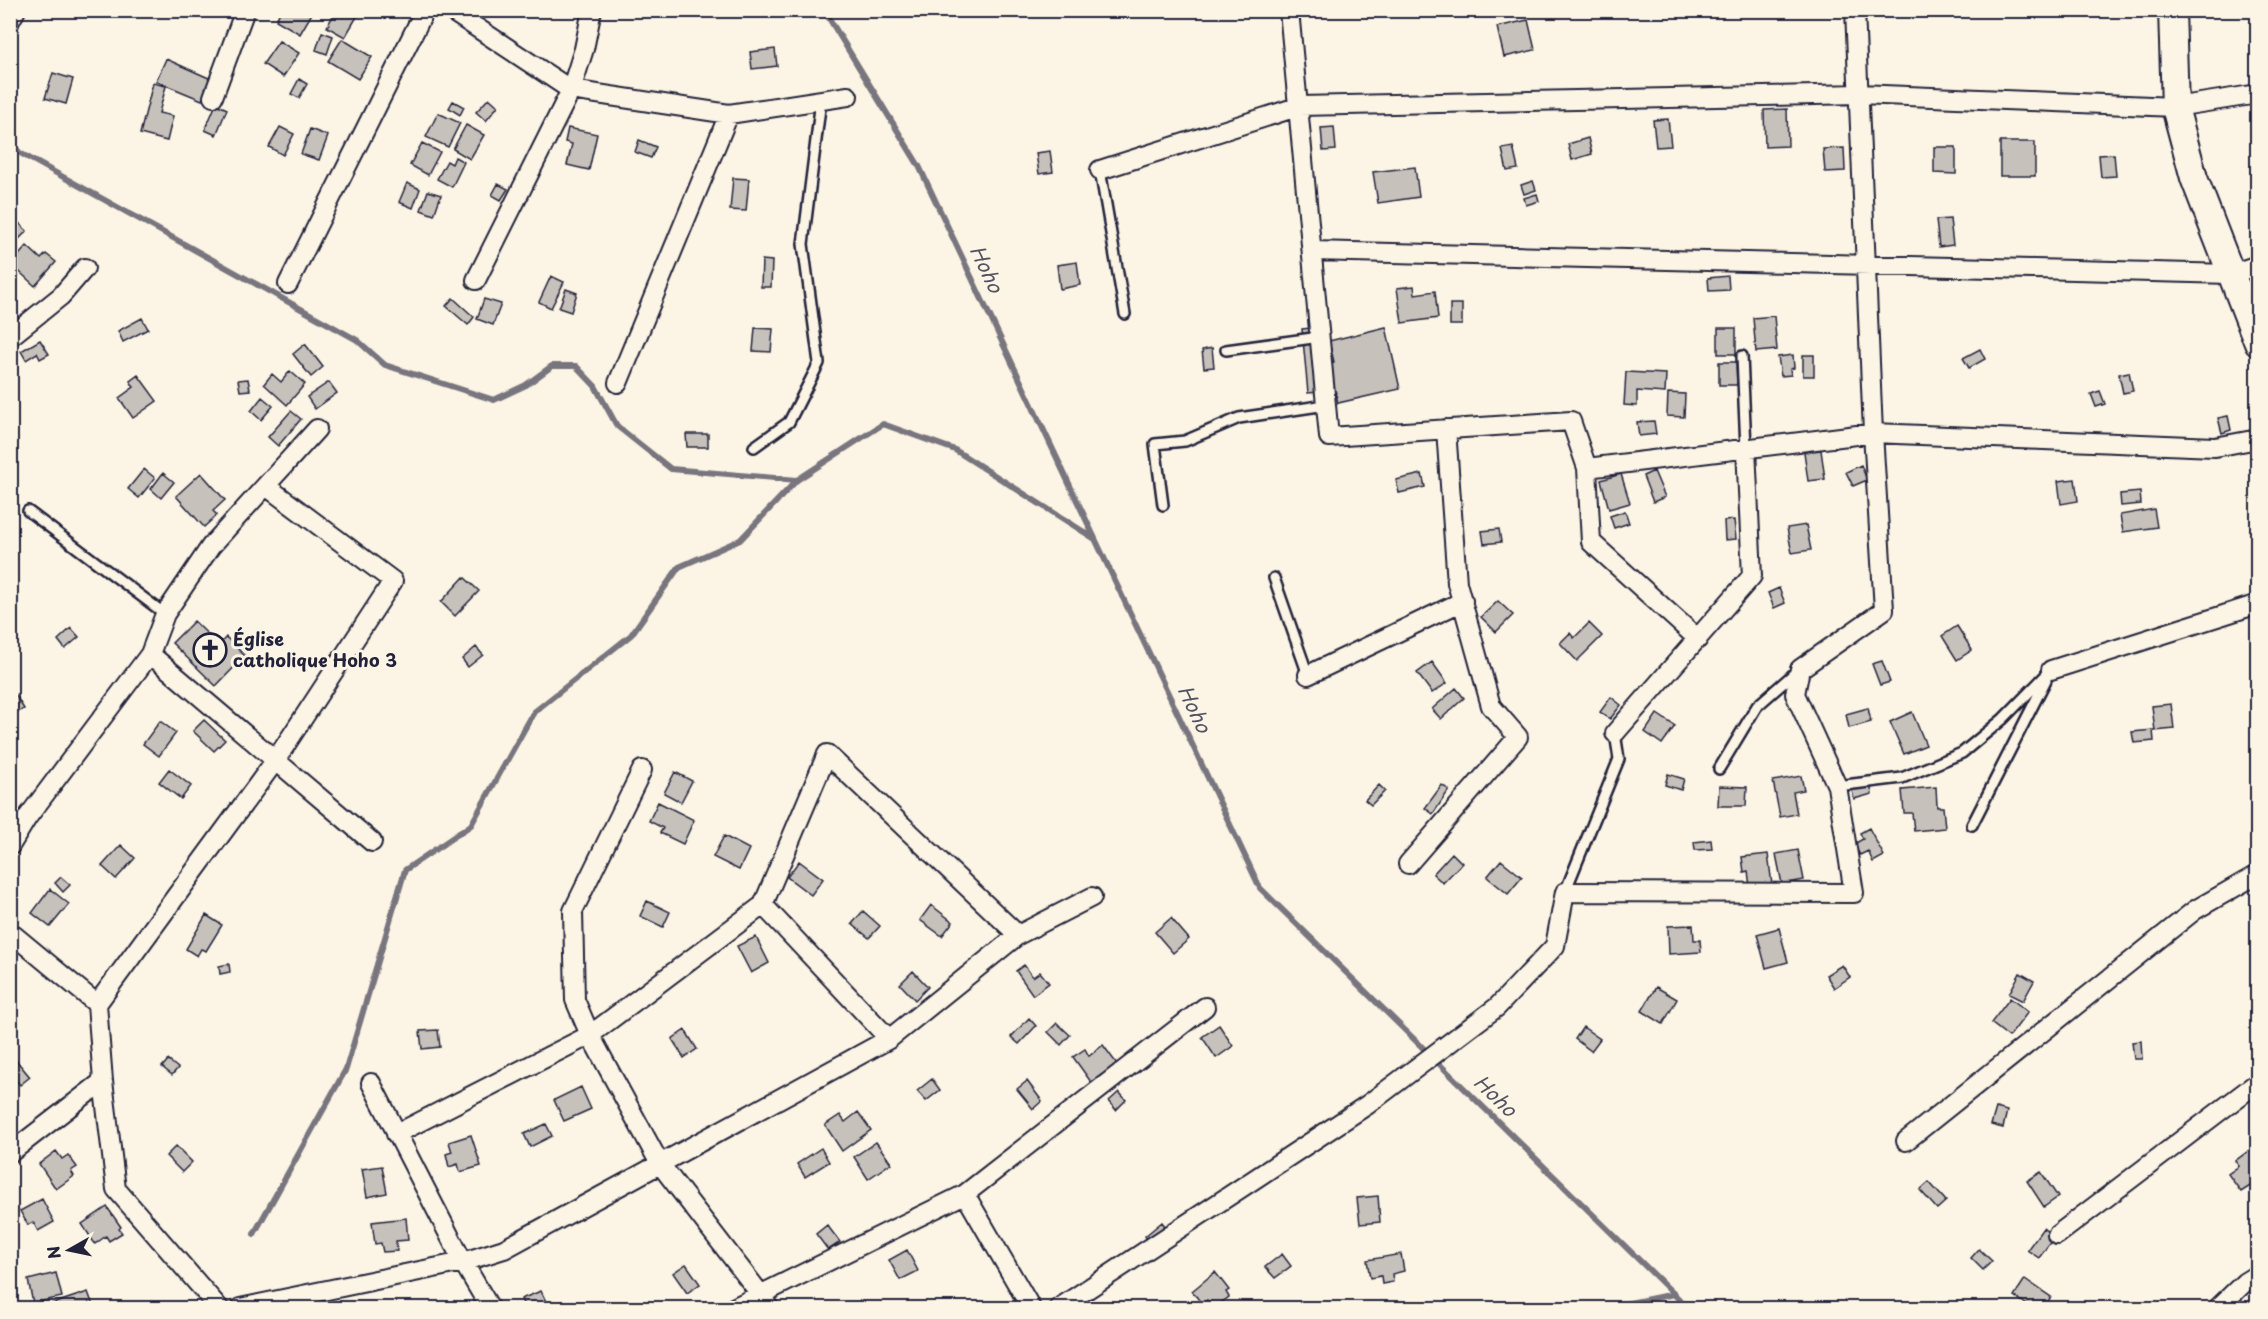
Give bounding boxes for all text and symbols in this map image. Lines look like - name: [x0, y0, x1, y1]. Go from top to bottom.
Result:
- water label: Hoho: [963, 240, 1012, 299]
- place label: Église catholique Hoho 3: [233, 625, 397, 673]
- church icon: Église catholique Hoho 3: [192, 632, 228, 668]
- water label: Hoho: [1171, 680, 1220, 739]
- water label: Hoho: [1467, 1067, 1525, 1125]
- north arrow: [39, 1220, 99, 1280]
- text: N: [40, 1244, 66, 1261]

